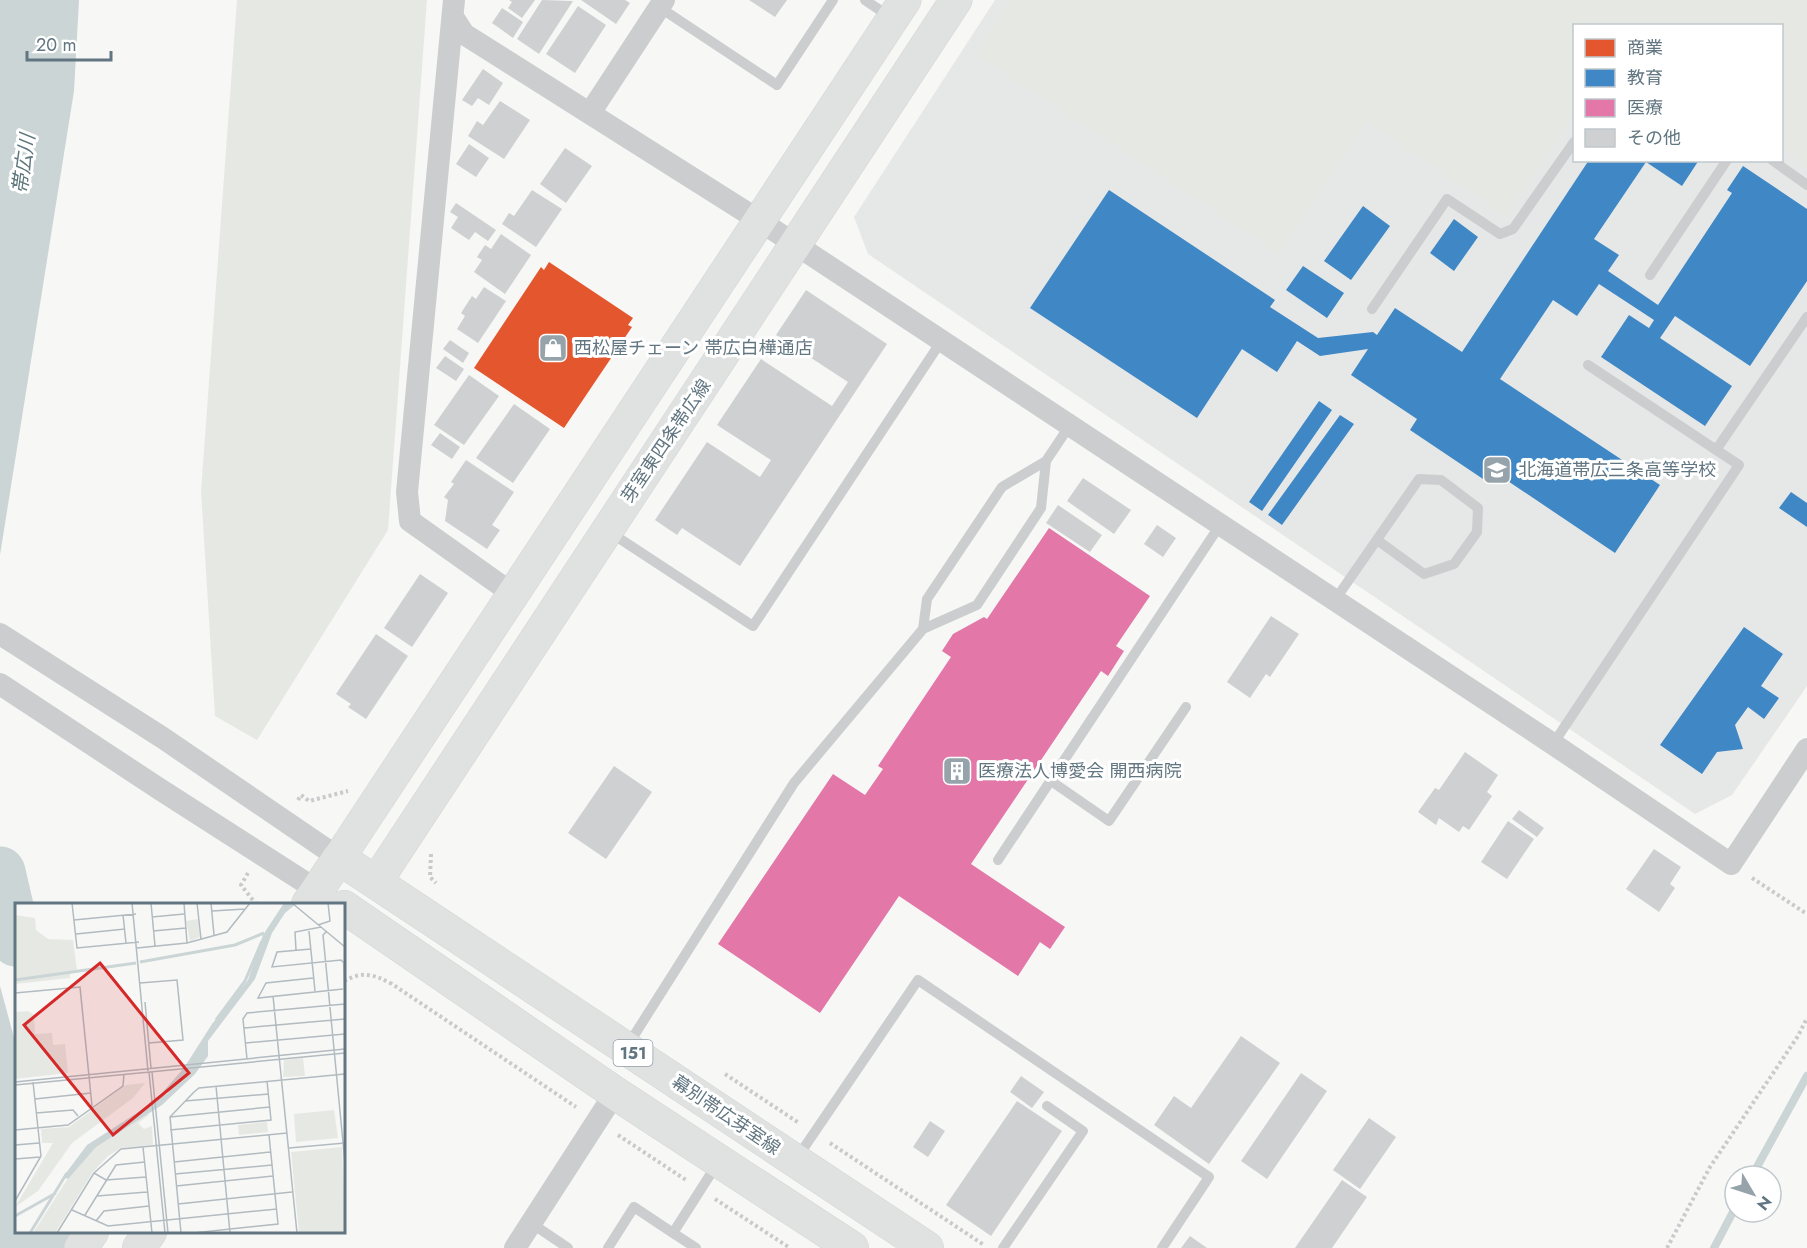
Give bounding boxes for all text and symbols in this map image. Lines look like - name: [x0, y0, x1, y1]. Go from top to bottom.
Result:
- scale bar: [27, 24, 111, 62]
- legend: [1573, 24, 1783, 162]
- text: 20 m: [36, 32, 76, 58]
- text: 商業: [1627, 35, 1663, 61]
- text: 教育: [1627, 65, 1663, 91]
- text: 医療: [1627, 95, 1663, 121]
- text: その他: [1627, 125, 1681, 151]
- water label: 帯広川: [5, 130, 43, 196]
- shop icon: 西松屋チェーン 帯広白樺通店: [537, 332, 569, 364]
- place label: 西松屋チェーン 帯広白樺通店: [574, 335, 813, 361]
- street label: 芽室東四条帯広線: [615, 374, 717, 508]
- school or university icon: 北海道帯広三条高等学校: [1481, 454, 1513, 486]
- place label: 北海道帯広三条高等学校: [1518, 457, 1716, 483]
- building icon: 医療法人博愛会 開西病院: [941, 755, 973, 787]
- place label: 医療法人博愛会 開西病院: [978, 758, 1181, 784]
- inset map: [15, 903, 345, 1233]
- road number: 151: [614, 1040, 652, 1066]
- street label: 幕別帯広芽室線: [667, 1069, 785, 1161]
- north arrow: [1723, 1164, 1783, 1224]
- text: N: [1751, 1191, 1777, 1215]

